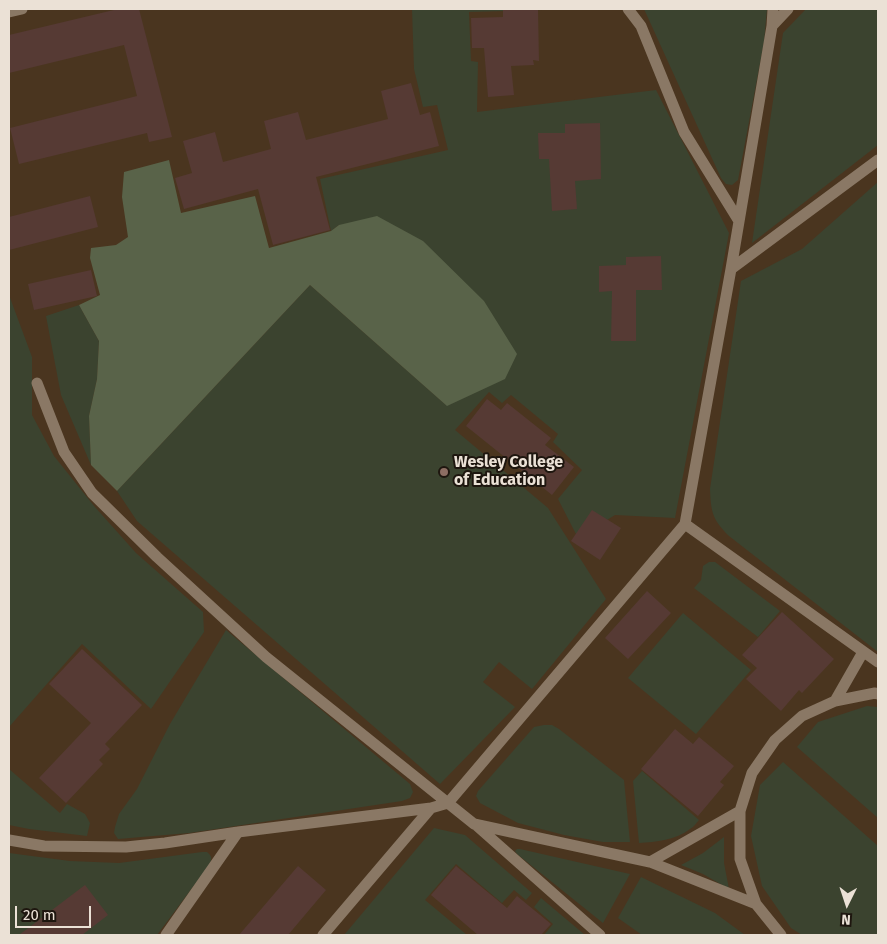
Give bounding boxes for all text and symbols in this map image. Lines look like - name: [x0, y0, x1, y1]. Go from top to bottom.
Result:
- place label: Wesley College of Education: [454, 453, 563, 491]
- marker: Wesley College of Education: [438, 466, 450, 478]
- north arrow: [822, 879, 872, 929]
- scale bar: [18, 896, 94, 928]
- text: 20 m: [23, 906, 56, 924]
- text: N: [841, 911, 851, 928]

